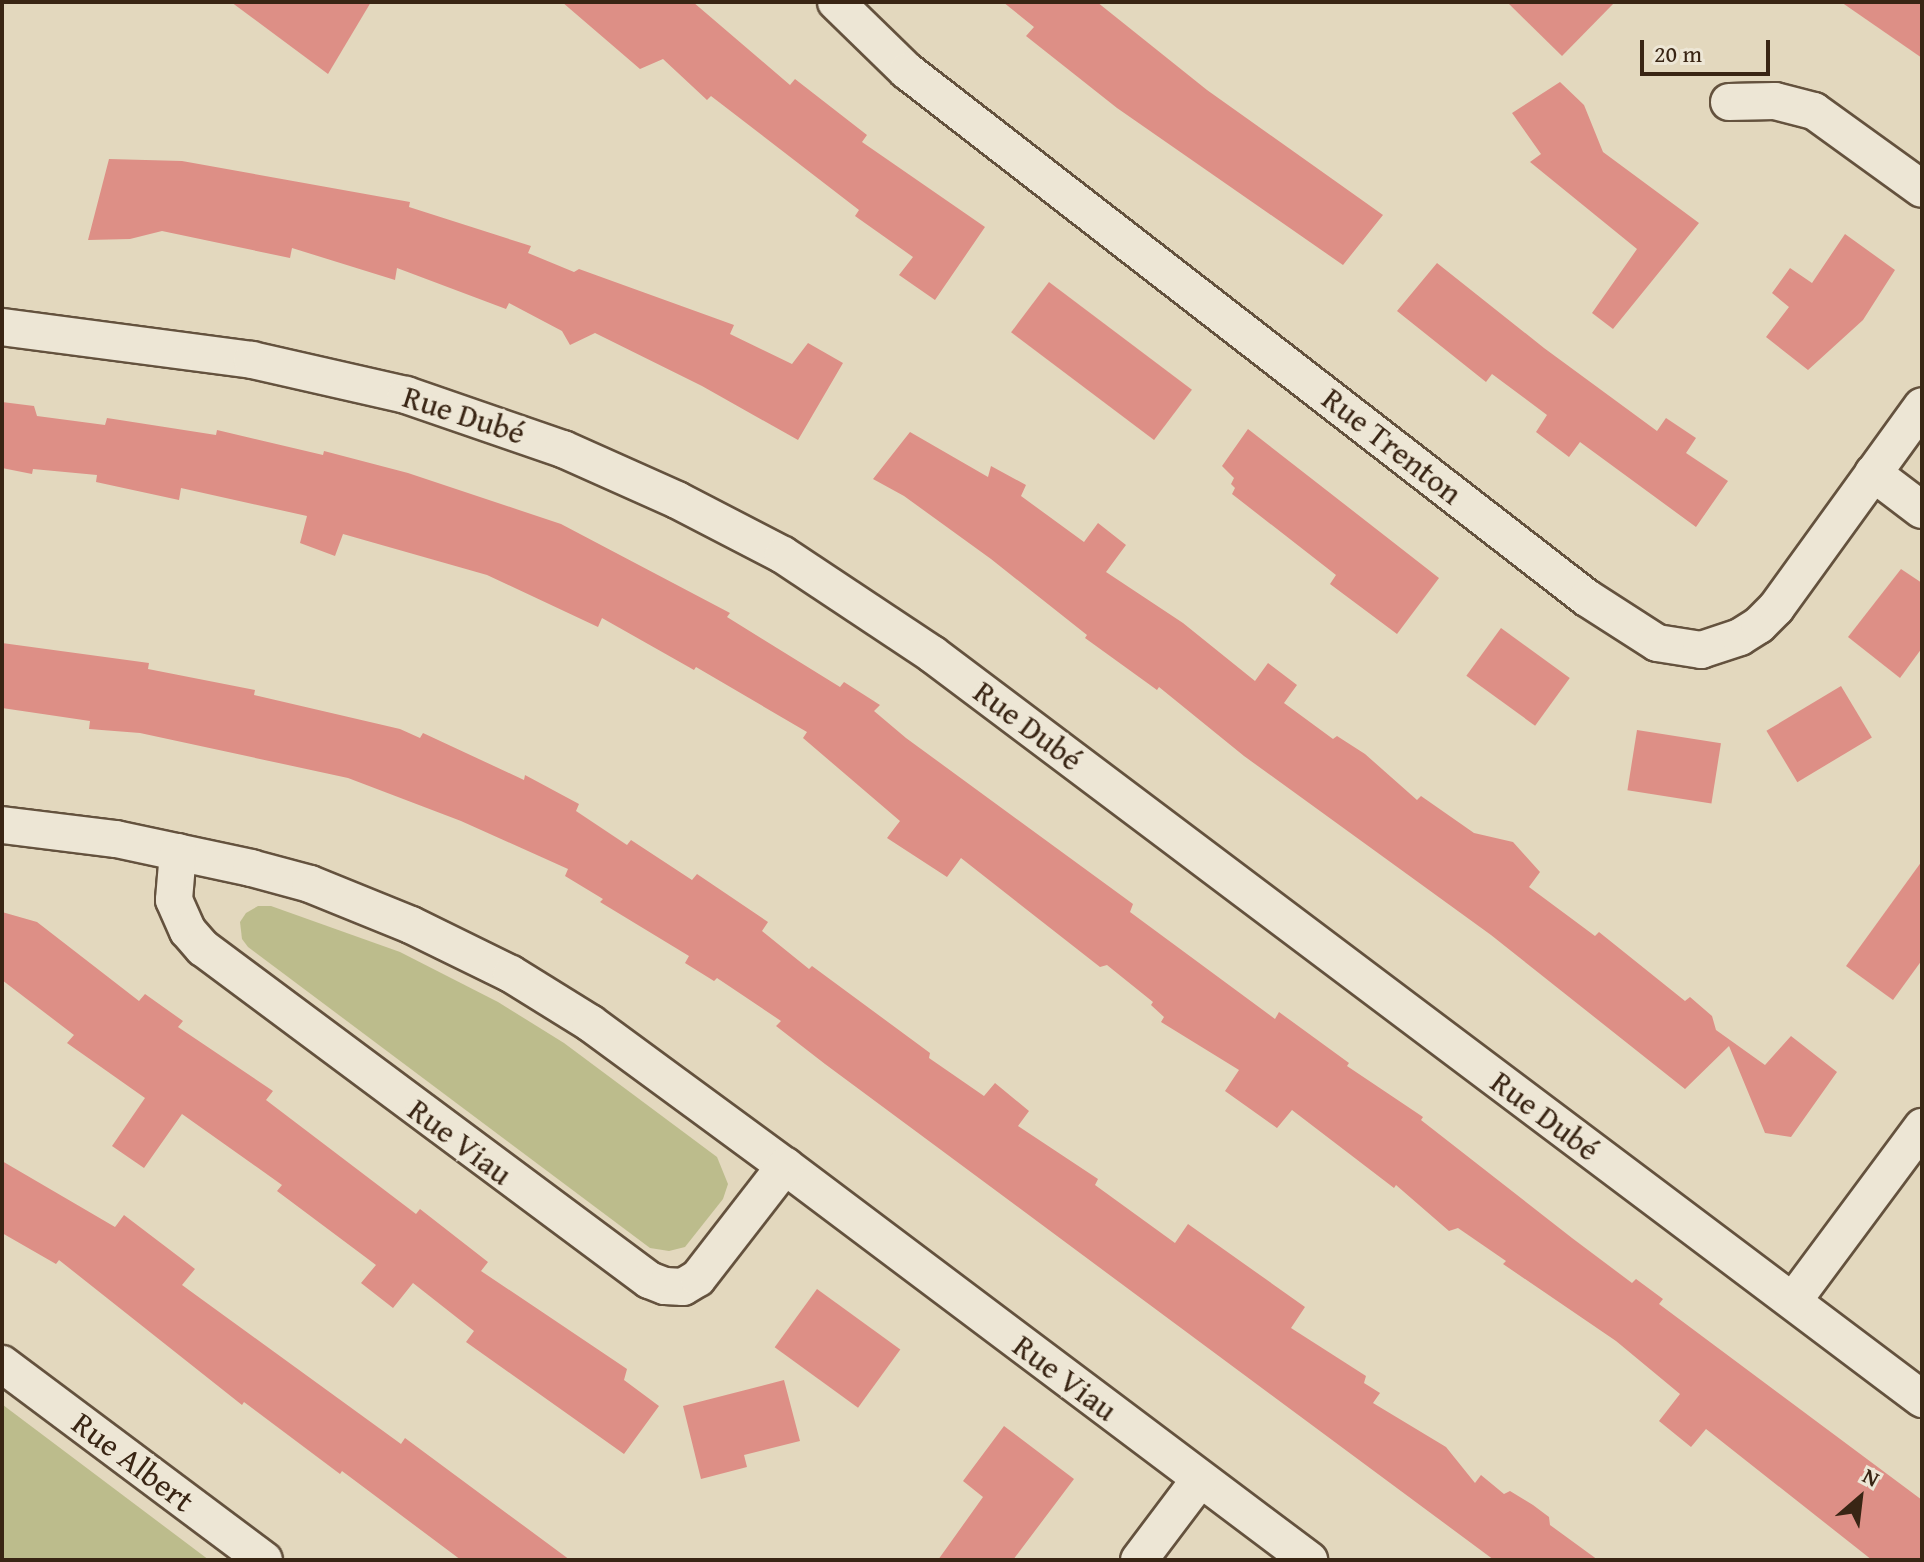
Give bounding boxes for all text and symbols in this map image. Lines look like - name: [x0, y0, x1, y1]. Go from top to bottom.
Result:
- scale bar: [1644, 24, 1774, 74]
- text: 20 m: [1654, 36, 1702, 71]
- street label: Rue Dubé: [398, 377, 530, 453]
- street label: Rue Trenton: [1314, 379, 1470, 513]
- street label: Rue Dubé: [966, 673, 1090, 779]
- street label: Rue Dubé: [1483, 1063, 1607, 1169]
- street label: Rue Viau: [400, 1091, 520, 1193]
- street label: Rue Viau: [1005, 1327, 1125, 1429]
- street label: Rue Albert: [65, 1404, 201, 1520]
- north arrow: [1820, 1458, 1900, 1538]
- text: N: [1857, 1459, 1885, 1494]

